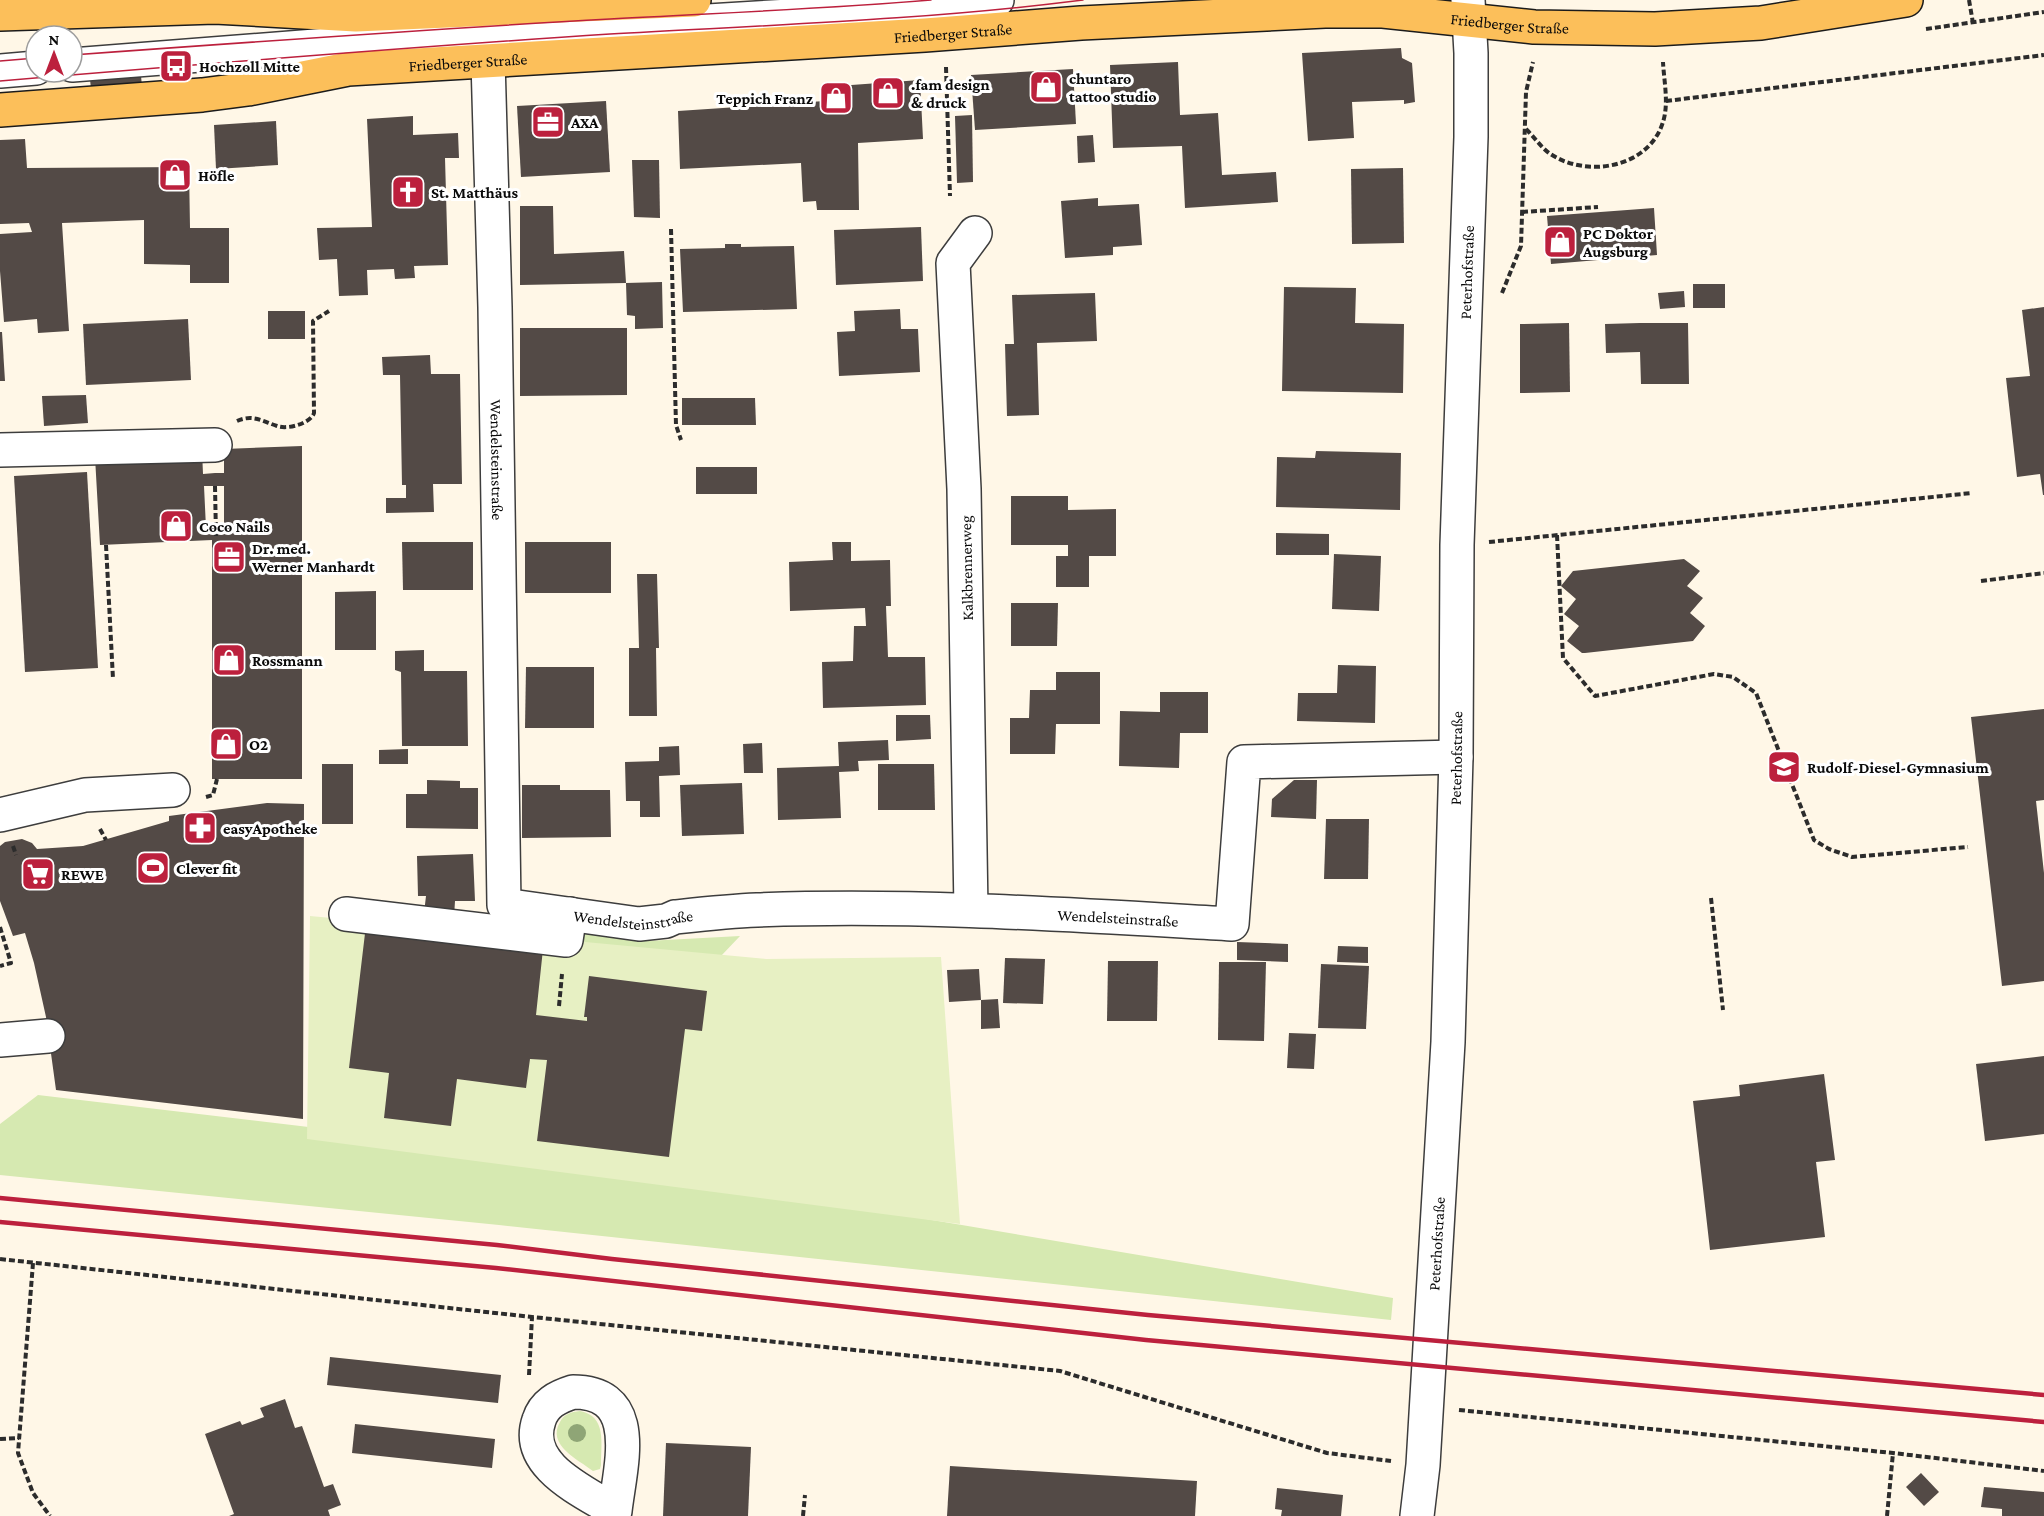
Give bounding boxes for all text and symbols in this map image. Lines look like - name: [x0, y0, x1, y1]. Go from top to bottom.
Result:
- street label: Friedberger Straße: [1450, 10, 1569, 37]
- street label: Friedberger Straße: [893, 20, 1013, 46]
- north arrow: [24, 24, 84, 84]
- text: N: [49, 31, 60, 48]
- bus stop icon: Hochzoll Mitte: [158, 48, 194, 84]
- street label: Friedberger Straße: [408, 50, 528, 74]
- place label: Hochzoll Mitte: [199, 58, 301, 75]
- shop icon: chuntaro tattoo studio: [1028, 69, 1064, 105]
- place label: chuntaro tattoo studio: [1069, 70, 1157, 105]
- shop icon: .fam design & druck: [870, 75, 906, 111]
- place label: .fam design & druck: [911, 76, 990, 111]
- shop icon: Teppich Franz: [818, 80, 854, 116]
- place label: Teppich Franz: [716, 90, 814, 107]
- office icon: AXA: [530, 104, 566, 140]
- place label: AXA: [570, 114, 599, 131]
- shop icon: Höfle: [157, 157, 193, 193]
- place label: Höfle: [198, 167, 235, 184]
- church icon: St. Matthäus: [390, 174, 426, 210]
- place label: St. Matthäus: [431, 184, 519, 201]
- shop icon: PC Doktor Augsburg: [1542, 224, 1578, 260]
- street label: Peterhofstraße: [1457, 225, 1477, 320]
- place label: PC Doktor Augsburg: [1582, 225, 1654, 260]
- street label: Wendelsteinstraße: [487, 399, 506, 520]
- shop icon: Coco Nails: [158, 508, 194, 544]
- street label: Kalkbrennerweg: [957, 515, 977, 621]
- place label: Coco Nails: [199, 518, 270, 535]
- office icon: Dr. med. Werner Manhardt: [211, 539, 247, 575]
- place label: Dr. med. Werner Manhardt: [251, 540, 375, 575]
- shop icon: Rossmann: [211, 642, 247, 678]
- place label: Rossmann: [252, 652, 323, 669]
- street label: Peterhofstraße: [1447, 711, 1465, 805]
- shop icon: O2: [208, 726, 244, 762]
- place label: O2: [249, 736, 268, 753]
- school or university icon: Rudolf-Diesel-Gymnasium: [1766, 749, 1802, 785]
- place label: Rudolf-Diesel-Gymnasium: [1807, 759, 1989, 776]
- pharmacy icon: easyApotheke: [182, 810, 218, 846]
- place label: easyApotheke: [223, 820, 318, 837]
- sports icon: Clever fit: [135, 850, 171, 886]
- supermarket icon: REWE: [20, 856, 56, 892]
- place label: Clever fit: [176, 860, 237, 877]
- place label: REWE: [61, 866, 104, 883]
- street label: Wendelsteinstraße: [1057, 906, 1179, 930]
- street label: Wendelsteinstraße: [572, 907, 694, 933]
- street label: Peterhofstraße: [1425, 1196, 1448, 1291]

